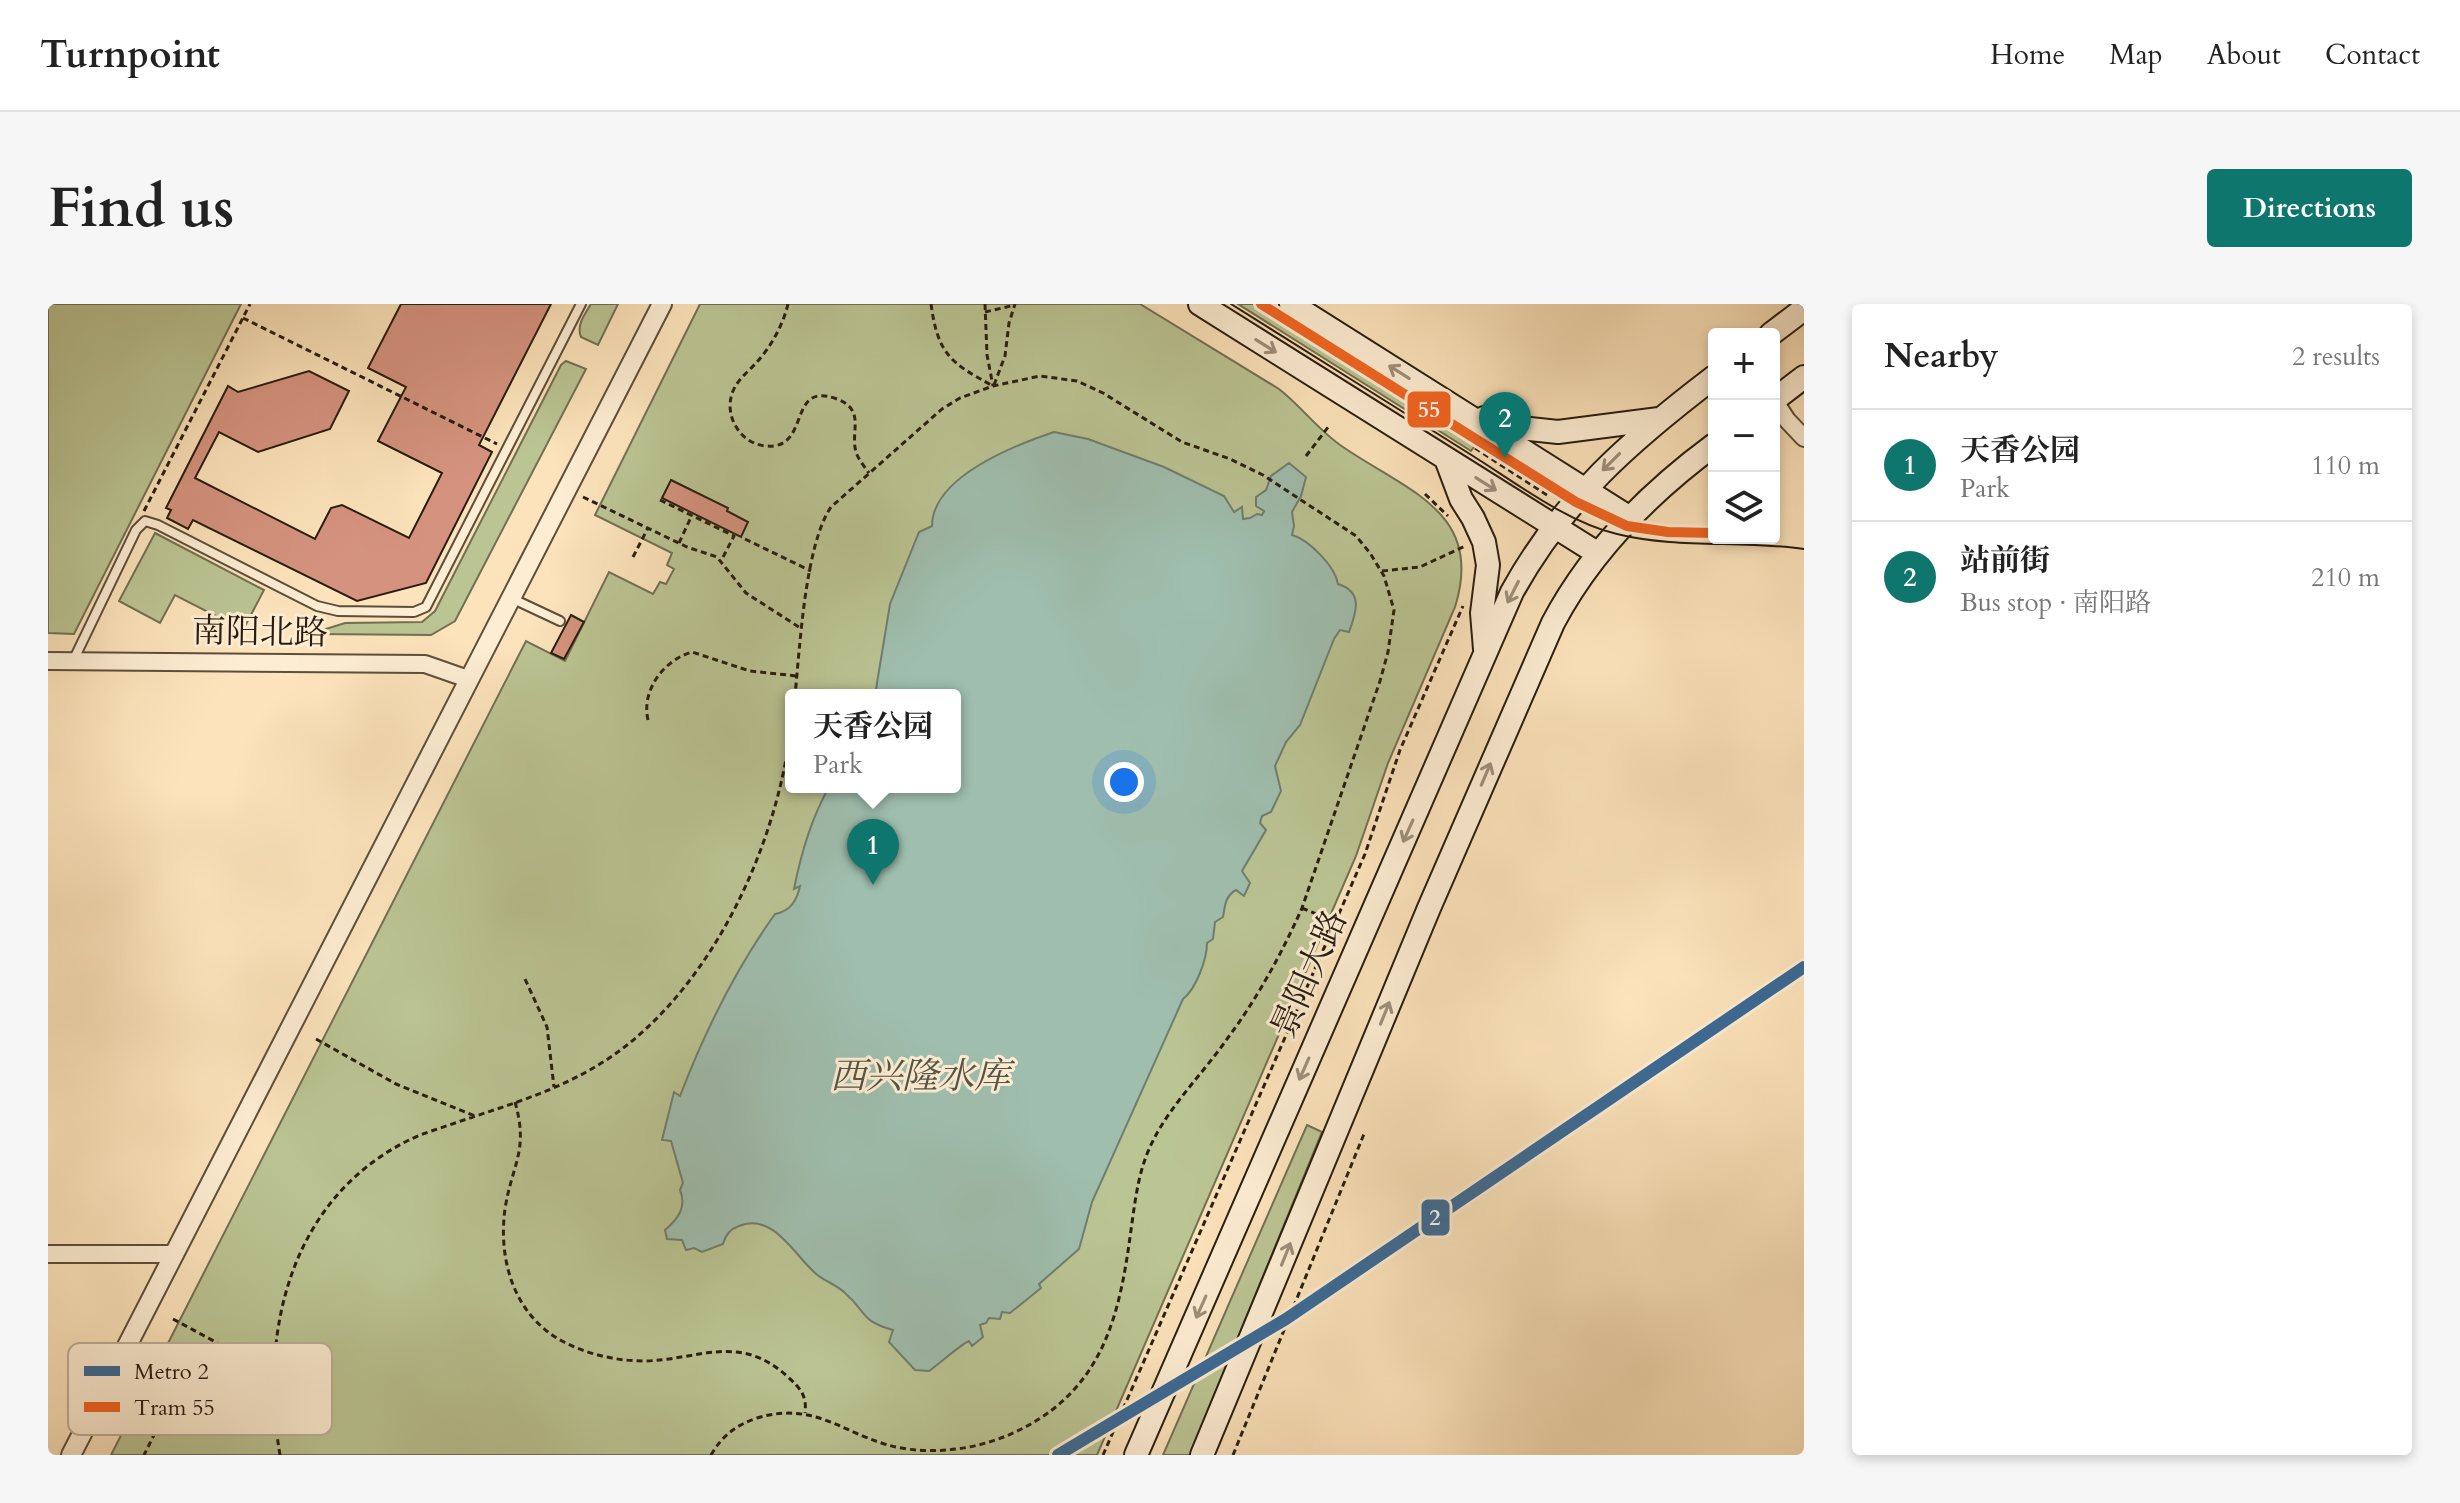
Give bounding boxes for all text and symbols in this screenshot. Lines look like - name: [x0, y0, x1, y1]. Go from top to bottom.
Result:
- text: Turnpoint: [40, 29, 220, 81]
- text: Home: [1990, 36, 2065, 74]
- text: Map: [2109, 36, 2163, 74]
- text: About: [2207, 36, 2281, 74]
- text: Contact: [2325, 36, 2420, 74]
- button: Directions: [2207, 169, 2412, 247]
- text: Find us: [48, 171, 234, 246]
- map controls: [1708, 328, 1780, 544]
- button: +: [1708, 328, 1780, 400]
- text: Nearby: [1884, 333, 1999, 379]
- one-way arrow: [1254, 338, 1277, 354]
- text: 2 results: [2292, 339, 2380, 374]
- one-way arrow: [1388, 364, 1411, 380]
- line badge: 55: [1406, 390, 1452, 429]
- pin: 2: [1479, 392, 1531, 458]
- text: 55: [1418, 395, 1440, 425]
- button: −: [1708, 400, 1780, 472]
- text: 天香公园: [1960, 430, 2080, 471]
- text: 1: [1903, 448, 1917, 483]
- text: 110 m: [2311, 448, 2380, 483]
- one-way arrow: [1602, 452, 1621, 471]
- text: Park: [1960, 471, 2010, 506]
- button: layers: [1708, 472, 1780, 544]
- one-way arrow: [1474, 477, 1497, 493]
- text: 站前街: [1960, 540, 2050, 581]
- text: 2: [1903, 560, 1917, 595]
- text: 210 m: [2311, 560, 2380, 595]
- one-way arrow: [1504, 580, 1520, 604]
- text: Bus stop · 南阳路: [1960, 585, 2151, 620]
- street label: 南阳北路: [192, 608, 328, 656]
- popup: [785, 689, 961, 793]
- text: 天香公园: [813, 706, 933, 747]
- text: Park: [813, 747, 863, 782]
- your location: [1104, 762, 1144, 802]
- one-way arrow: [1480, 762, 1495, 787]
- one-way arrow: [1400, 818, 1415, 843]
- pin: 1: [847, 819, 899, 885]
- street label: 景阳大路: [1260, 903, 1358, 1045]
- one-way arrow: [1379, 1001, 1393, 1026]
- water label: 西兴隆水库: [830, 1052, 1016, 1101]
- one-way arrow: [1296, 1056, 1311, 1081]
- line badge: 2: [1420, 1198, 1451, 1237]
- text: 2: [1429, 1203, 1441, 1233]
- one-way arrow: [1279, 1242, 1294, 1266]
- one-way arrow: [1192, 1294, 1207, 1319]
- legend: [68, 1343, 332, 1435]
- text: Metro 2: [134, 1357, 209, 1387]
- text: Tram 55: [134, 1393, 215, 1423]

